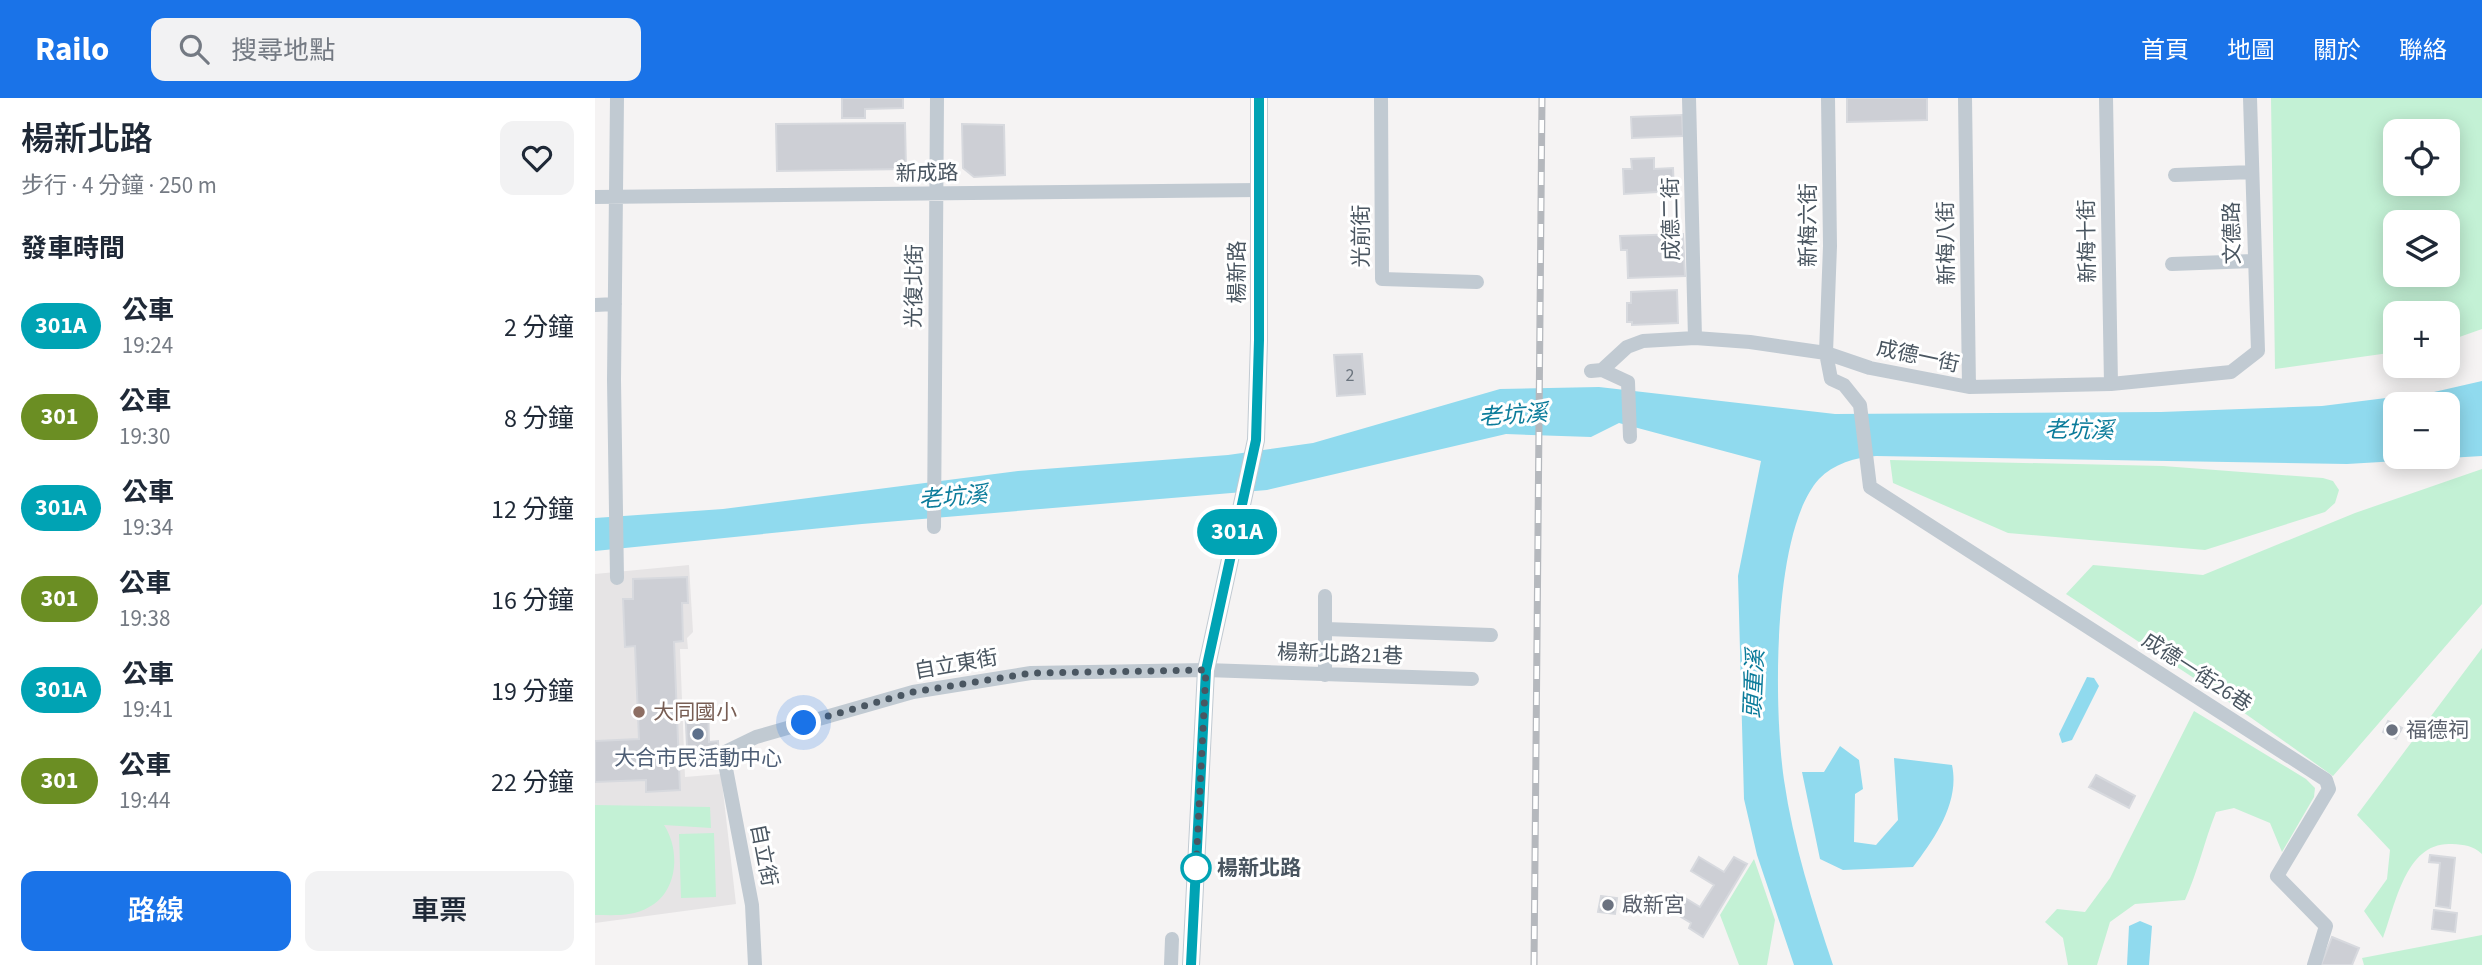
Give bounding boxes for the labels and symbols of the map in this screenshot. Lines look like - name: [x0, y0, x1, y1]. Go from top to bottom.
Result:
- street label: 新成路: [895, 157, 959, 189]
- street label: 成德二街: [1655, 177, 1687, 261]
- street label: 新梅六街: [1793, 183, 1823, 267]
- street label: 新梅十街: [2071, 199, 2103, 283]
- street label: 新梅八街: [1930, 201, 1962, 285]
- street label: 文德路: [2216, 201, 2248, 265]
- street label: 光前街: [1346, 205, 1376, 268]
- street label: 楊新路: [1222, 241, 1252, 304]
- street label: 光復北街: [898, 244, 930, 328]
- street label: 成德一街: [1874, 333, 1962, 379]
- house number: 2: [1346, 363, 1355, 388]
- water label: 老坑溪: [1477, 396, 1552, 434]
- water label: 老坑溪: [2044, 413, 2117, 447]
- water label: 老坑溪: [917, 477, 992, 516]
- line badge: 301A: [1188, 509, 1286, 555]
- street label: 成德一街26巷: [2136, 625, 2258, 719]
- street label: 楊新北路21巷: [1277, 637, 1403, 671]
- street label: 自立東街: [912, 642, 1000, 686]
- water label: 頭重溪: [1736, 646, 1772, 719]
- place label: 大同國小: [653, 697, 737, 727]
- marker: 大同國小: [631, 704, 647, 720]
- your location: [786, 705, 821, 740]
- place label: 福德祠: [2406, 715, 2469, 745]
- marker: 福德祠: [2384, 722, 2400, 738]
- marker: 大合市民活動中心: [690, 726, 706, 742]
- place label: 大合市民活動中心: [614, 743, 782, 773]
- street label: 自立街: [743, 821, 785, 889]
- marker: 楊新北路: [1181, 853, 1211, 883]
- place label: 楊新北路: [1217, 853, 1301, 883]
- place label: 啟新宮: [1622, 890, 1685, 920]
- marker: 啟新宮: [1600, 897, 1616, 913]

